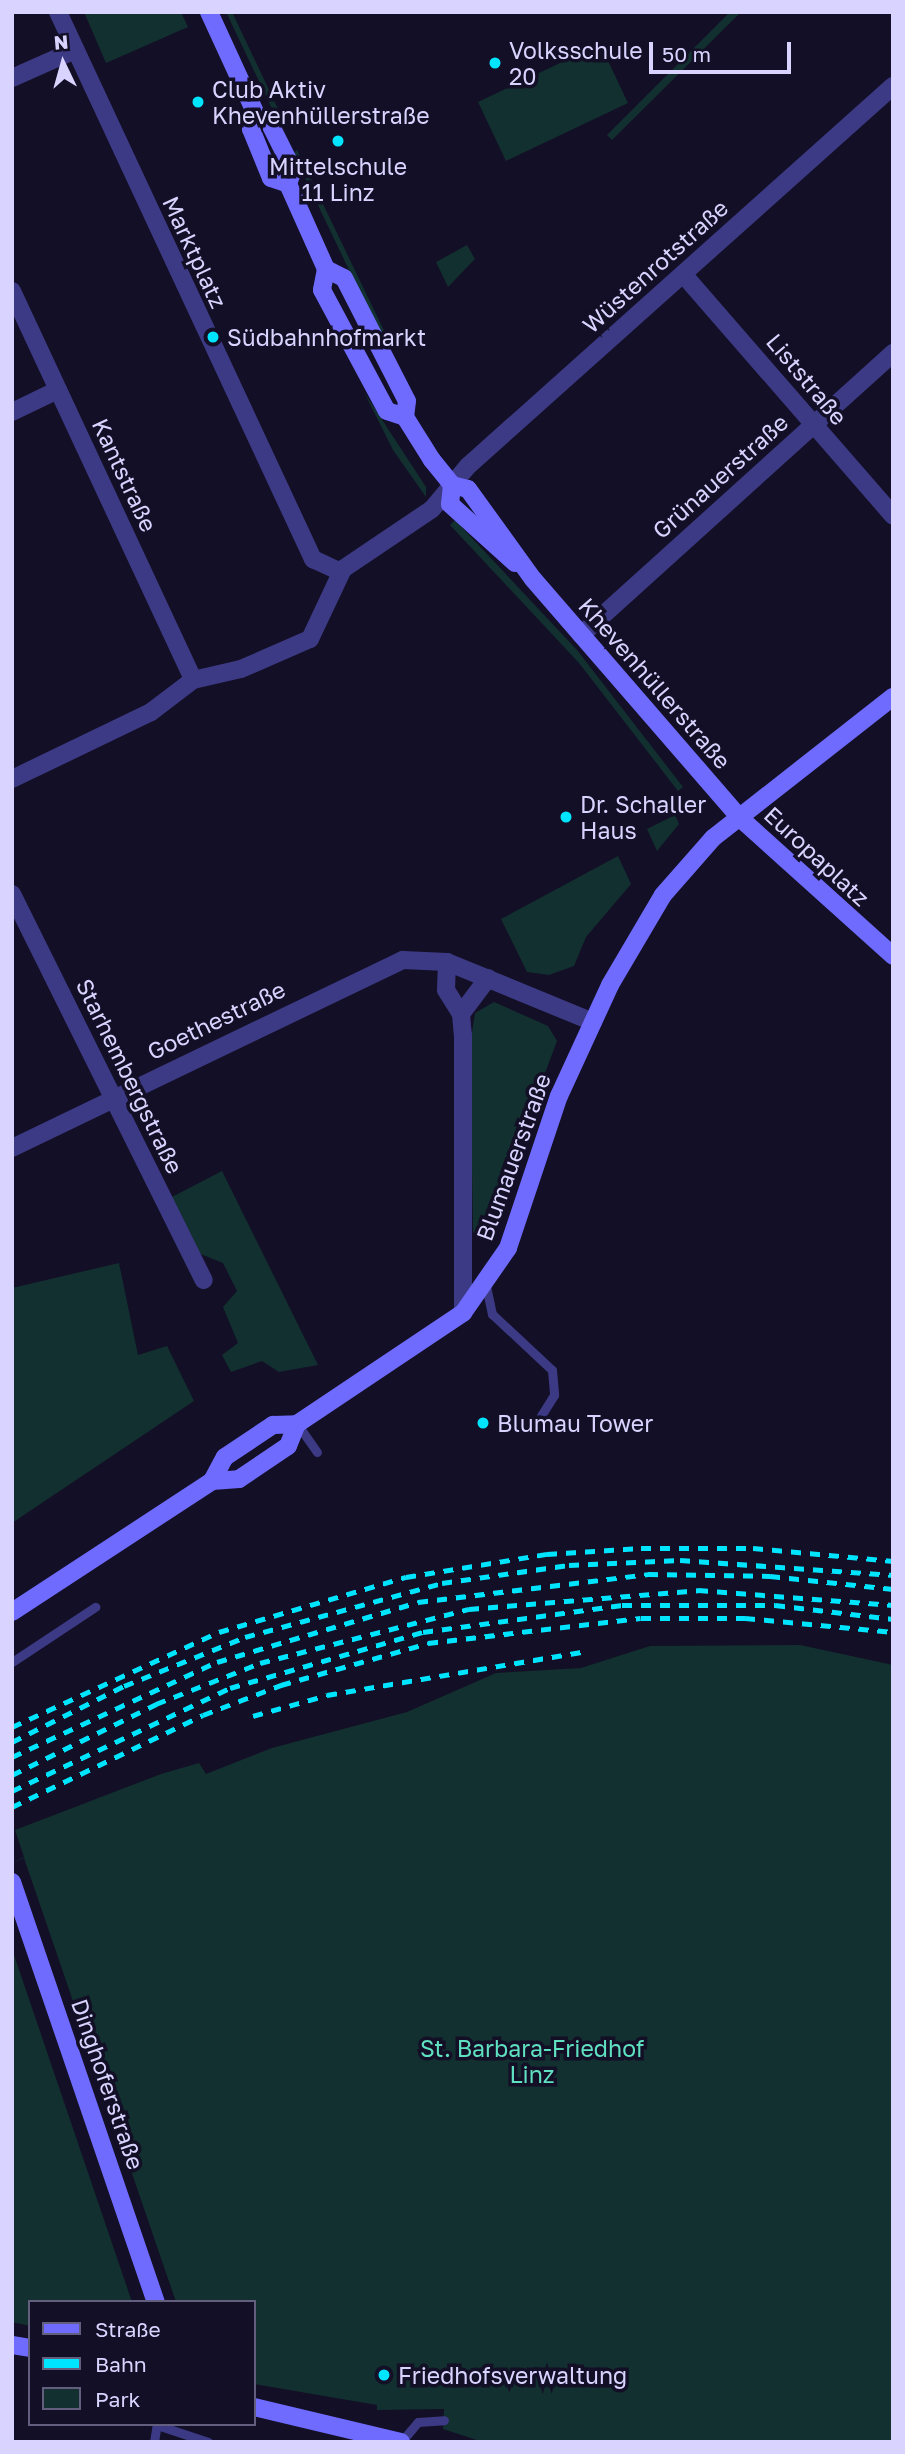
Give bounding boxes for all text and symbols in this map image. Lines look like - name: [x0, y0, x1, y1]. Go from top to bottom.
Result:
- north arrow: [28, 28, 98, 98]
- scale bar: [653, 28, 795, 72]
- text: N: [53, 29, 69, 54]
- place label: Volksschule 20: [509, 36, 643, 90]
- text: 50 m: [662, 41, 711, 67]
- marker: Volksschule 20: [487, 55, 503, 71]
- place label: Club Aktiv Khevenhüllerstraße: [212, 75, 429, 129]
- marker: Club Aktiv Khevenhüllerstraße: [190, 94, 206, 110]
- marker: Mittelschule 11 Linz: [330, 133, 346, 149]
- place label: Mittelschule 11 Linz: [269, 152, 407, 206]
- street label: Marktplatz: [157, 192, 233, 312]
- street label: Wüstenrotstraße: [577, 194, 733, 338]
- place label: Südbahnhofmarkt: [227, 323, 426, 351]
- street label: Liststraße: [761, 328, 853, 430]
- marker: Südbahnhofmarkt: [205, 329, 221, 345]
- street label: Grünauerstraße: [647, 408, 793, 544]
- street label: Kantstraße: [87, 414, 163, 536]
- street label: Khevenhüllerstraße: [573, 592, 737, 774]
- place label: Dr. Schaller Haus: [580, 790, 706, 844]
- street label: Europaplatz: [759, 800, 875, 912]
- marker: Dr. Schaller Haus: [558, 809, 574, 825]
- street label: Starhembergstraße: [71, 974, 189, 1178]
- street label: Goethestraße: [143, 975, 289, 1065]
- street label: Blumauerstraße: [470, 1070, 556, 1244]
- place label: Blumau Tower: [497, 1409, 653, 1437]
- marker: Blumau Tower: [475, 1415, 491, 1431]
- street label: Dinghoferstraße: [66, 1995, 150, 2173]
- park label: St. Barbara-Friedhof Linz: [420, 2034, 644, 2088]
- legend: [28, 2300, 256, 2426]
- text: Straße: [95, 2316, 161, 2342]
- text: Bahn: [95, 2351, 147, 2377]
- place label: Friedhofsverwaltung: [398, 2361, 627, 2389]
- marker: Friedhofsverwaltung: [376, 2367, 392, 2383]
- text: Park: [95, 2386, 140, 2412]

